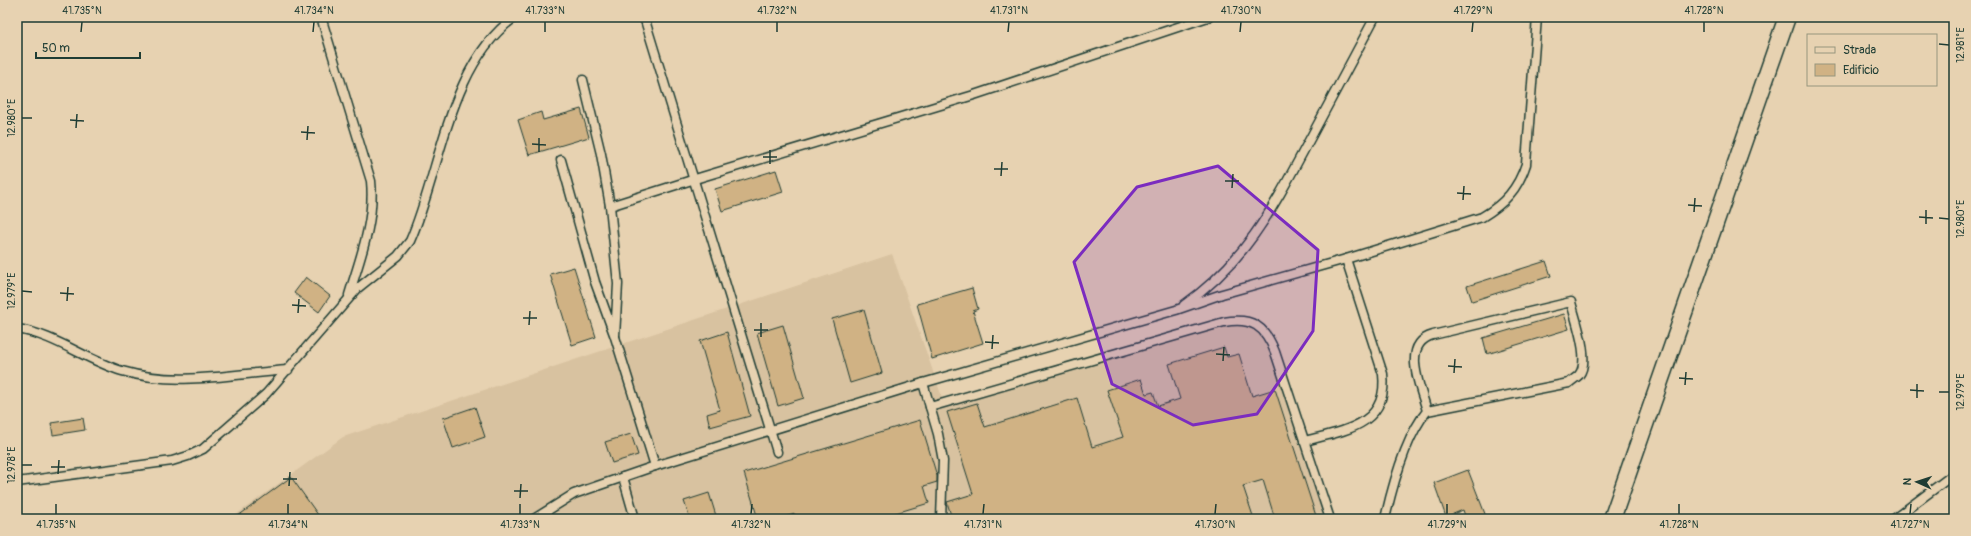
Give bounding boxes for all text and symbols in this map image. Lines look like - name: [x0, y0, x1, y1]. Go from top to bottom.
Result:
- text: 41.735°N: [62, 5, 102, 17]
- text: 41.734°N: [294, 5, 334, 17]
- text: 41.733°N: [525, 5, 565, 17]
- text: 41.732°N: [757, 5, 797, 17]
- text: 41.731°N: [990, 5, 1028, 17]
- text: 41.730°N: [1221, 5, 1262, 17]
- text: 41.729°N: [1453, 5, 1493, 17]
- text: 41.728°N: [1685, 5, 1724, 17]
- text: 12.981°E: [1955, 27, 1967, 63]
- scale bar: [36, 34, 140, 60]
- legend: [1807, 34, 1937, 86]
- text: 50 m: [42, 41, 70, 56]
- text: Strada: [1843, 43, 1877, 58]
- text: Edificio: [1843, 63, 1879, 78]
- text: 12.980°E: [6, 99, 18, 137]
- text: 12.980°E: [1955, 200, 1967, 238]
- text: 12.979°E: [6, 273, 18, 309]
- text: 12.979°E: [1955, 374, 1967, 410]
- text: 12.978°E: [6, 447, 18, 483]
- north arrow: [1897, 462, 1937, 502]
- text: N: [1901, 477, 1914, 486]
- text: 41.735°N: [36, 519, 76, 531]
- text: 41.734°N: [268, 519, 308, 531]
- text: 41.733°N: [500, 519, 540, 531]
- text: 41.732°N: [731, 519, 771, 531]
- text: 41.731°N: [964, 519, 1002, 531]
- text: 41.730°N: [1195, 519, 1236, 531]
- text: 41.729°N: [1427, 519, 1467, 531]
- text: 41.728°N: [1660, 519, 1699, 531]
- text: 41.727°N: [1890, 519, 1930, 531]

